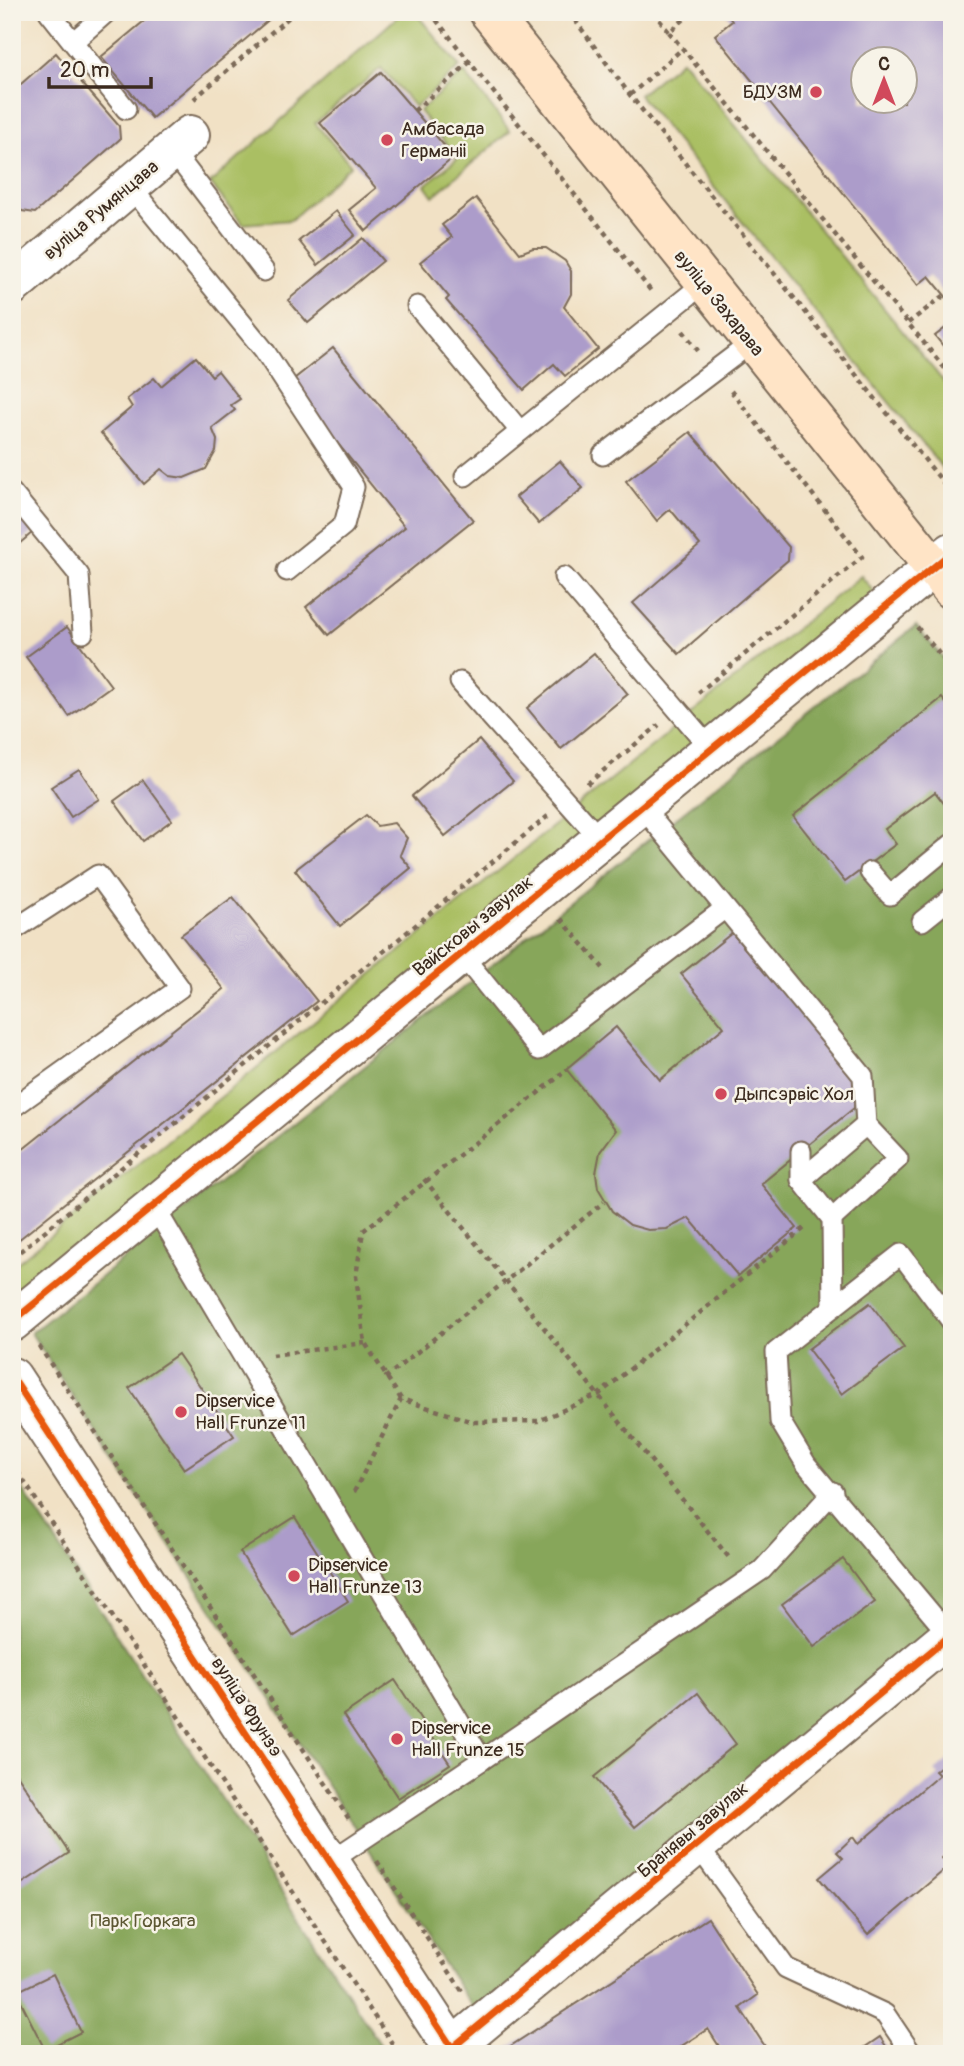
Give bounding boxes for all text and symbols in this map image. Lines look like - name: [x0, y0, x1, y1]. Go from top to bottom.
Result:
- scale bar: [49, 46, 150, 90]
- north arrow: [848, 46, 918, 116]
- text: С: [878, 52, 890, 76]
- text: 20 m: [60, 57, 109, 84]
- place label: БДУЗМ: [743, 80, 802, 104]
- marker: БДУЗМ: [808, 84, 824, 100]
- place label: Амбасада Германіі: [401, 117, 484, 163]
- marker: Амбасада Германіі: [379, 132, 395, 148]
- street label: вуліца Румянцава: [38, 155, 164, 265]
- street label: вуліца Захарава: [669, 245, 769, 361]
- street label: Вайсковы завулак: [408, 870, 538, 982]
- place label: Дыпсэрвіс Хол: [734, 1082, 854, 1106]
- marker: Дыпсэрвіс Хол: [713, 1086, 729, 1102]
- place label: Dipservice Hall Frunze 11: [195, 1389, 306, 1435]
- marker: Dipservice Hall Frunze 11: [173, 1404, 189, 1420]
- place label: Dipservice Hall Frunze 13: [308, 1553, 422, 1599]
- marker: Dipservice Hall Frunze 13: [286, 1568, 302, 1584]
- street label: вуліца Фрунзэ: [206, 1653, 288, 1761]
- place label: Dipservice Hall Frunze 15: [411, 1716, 525, 1762]
- marker: Dipservice Hall Frunze 15: [389, 1731, 405, 1747]
- street label: Бранявы завулак: [633, 1777, 753, 1883]
- park label: Парк Горкага: [90, 1909, 196, 1933]

